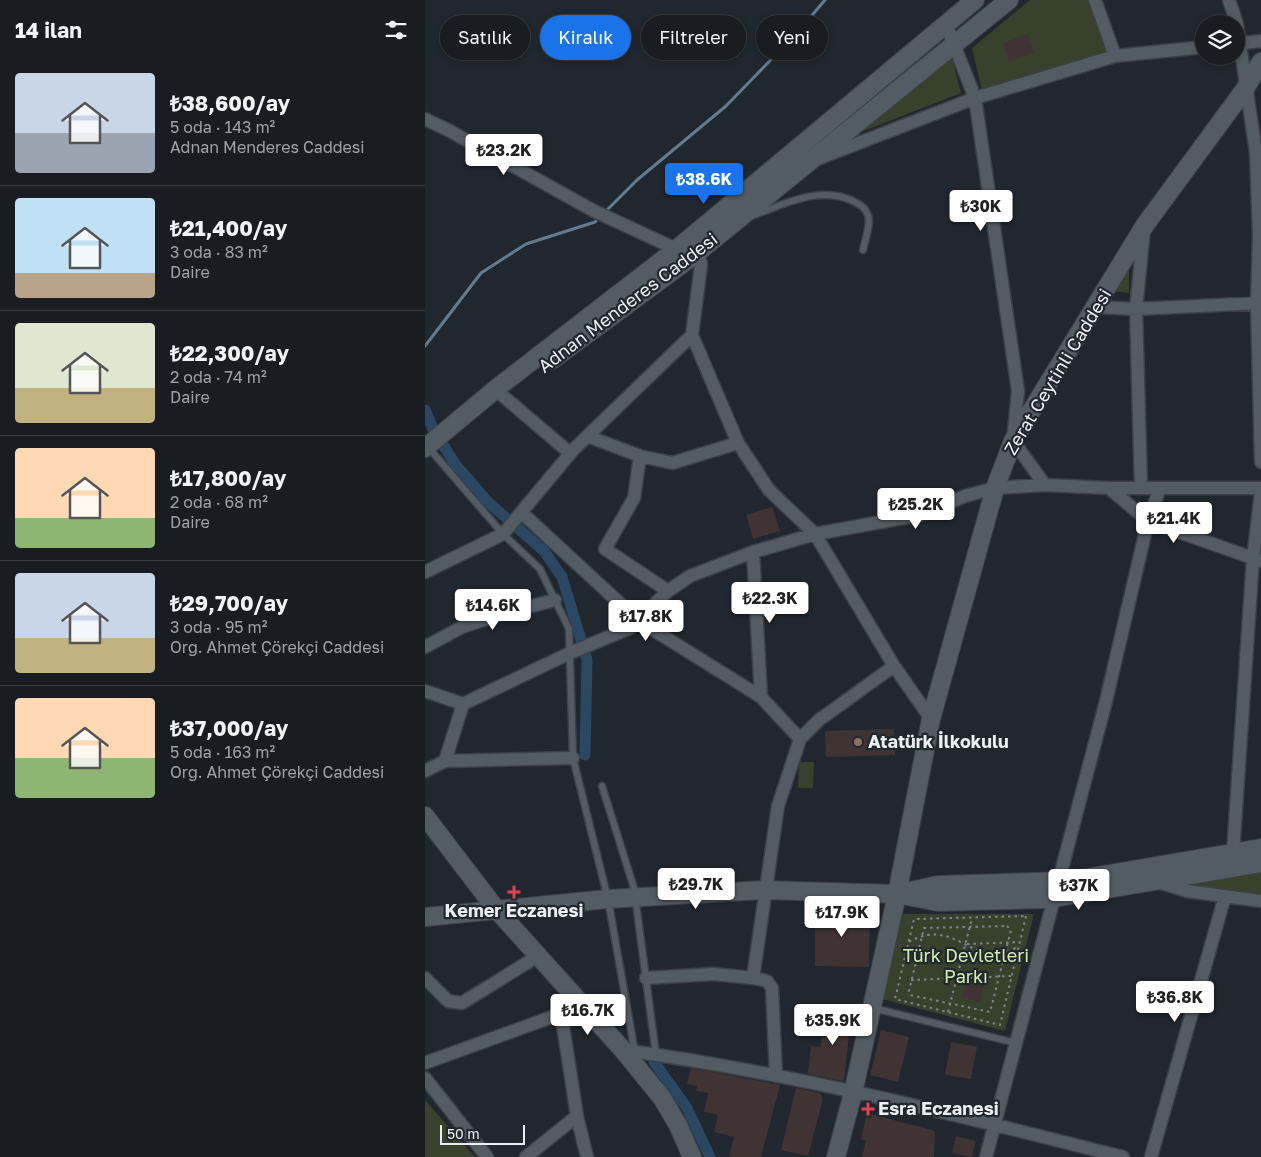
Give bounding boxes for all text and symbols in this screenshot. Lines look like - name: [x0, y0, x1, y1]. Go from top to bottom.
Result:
- chip: Satılık: [440, 15, 530, 60]
- chip: Kiralık: [540, 15, 631, 60]
- chip: Filtreler: [641, 15, 746, 60]
- chip: Yeni: [756, 15, 828, 60]
- map controls: [1195, 15, 1245, 65]
- button: layers: [1195, 15, 1245, 65]
- icon: filters: [382, 16, 410, 44]
- text: 14 ilan: [15, 17, 82, 43]
- text: ₺38,600/ay: [170, 90, 290, 116]
- icon: home: [55, 93, 115, 153]
- text: 5 oda · 143 m²: [170, 117, 275, 137]
- pin: ₺23.2K: [463, 134, 545, 176]
- text: Adnan Menderes Caddesi: [170, 137, 365, 157]
- text: ₺23.2K: [476, 140, 532, 160]
- pin: ₺38.6K: [663, 162, 745, 205]
- text: ₺38.6K: [676, 169, 732, 189]
- pin: ₺30K: [951, 190, 1011, 232]
- text: ₺30K: [961, 196, 1001, 216]
- text: ₺21,400/ay: [170, 215, 287, 241]
- icon: home: [55, 218, 115, 278]
- street label: Adnan Menderes Caddesi: [533, 228, 721, 377]
- text: 3 oda · 83 m²: [170, 242, 268, 262]
- text: Daire: [170, 262, 210, 282]
- street label: Zerat Ceytinli Caddesi: [999, 284, 1115, 459]
- text: ₺22,300/ay: [170, 340, 289, 366]
- icon: home: [55, 343, 115, 403]
- text: 2 oda · 74 m²: [170, 367, 267, 387]
- text: Daire: [170, 387, 210, 407]
- text: ₺17,800/ay: [170, 465, 286, 491]
- icon: home: [55, 468, 115, 528]
- pin: ₺25.2K: [875, 488, 957, 530]
- text: 2 oda · 68 m²: [170, 492, 268, 512]
- text: ₺25.2K: [888, 494, 944, 514]
- pin: ₺21.4K: [1133, 502, 1215, 544]
- text: ₺21.4K: [1147, 508, 1201, 528]
- text: Daire: [170, 512, 210, 532]
- pin: ₺22.3K: [729, 582, 811, 624]
- pin: ₺14.6K: [452, 588, 534, 631]
- text: ₺22.3K: [742, 588, 798, 608]
- text: ₺29,700/ay: [170, 590, 288, 616]
- icon: home: [55, 593, 115, 653]
- text: ₺14.6K: [466, 595, 520, 615]
- pin: ₺17.8K: [605, 600, 687, 642]
- text: ₺17.8K: [619, 606, 673, 626]
- text: 3 oda · 95 m²: [170, 617, 268, 637]
- text: Org. Ahmet Çörekçi Caddesi: [170, 637, 384, 657]
- text: ₺37,000/ay: [170, 715, 288, 741]
- icon: home: [55, 718, 115, 778]
- place label: Atatürk İlkokulu: [868, 730, 1009, 752]
- marker: Atatürk İlkokulu: [852, 736, 864, 748]
- text: 5 oda · 163 m²: [170, 742, 275, 762]
- text: Org. Ahmet Çörekçi Caddesi: [170, 762, 384, 782]
- pin: ₺29.7K: [655, 868, 737, 910]
- pin: ₺37K: [1049, 868, 1109, 911]
- text: ₺29.7K: [669, 874, 723, 894]
- text: ₺37K: [1059, 875, 1099, 895]
- marker: Kemer Eczanesi: [508, 886, 520, 898]
- pin: ₺17.9K: [801, 896, 883, 938]
- place label: Kemer Eczanesi: [445, 899, 583, 921]
- text: ₺17.9K: [816, 902, 869, 922]
- park label: Türk Devletleri Parkı: [903, 944, 1029, 987]
- pin: ₺36.8K: [1134, 980, 1216, 1023]
- text: ₺36.8K: [1147, 987, 1203, 1007]
- pin: ₺16.7K: [547, 994, 629, 1036]
- text: ₺16.7K: [562, 1000, 615, 1020]
- pin: ₺35.9K: [792, 1004, 874, 1046]
- text: ₺35.9K: [805, 1010, 861, 1030]
- place label: Esra Eczanesi: [878, 1097, 999, 1119]
- marker: Esra Eczanesi: [862, 1103, 874, 1115]
- scale bar: [440, 1122, 525, 1145]
- text: 50 m: [447, 1125, 480, 1142]

